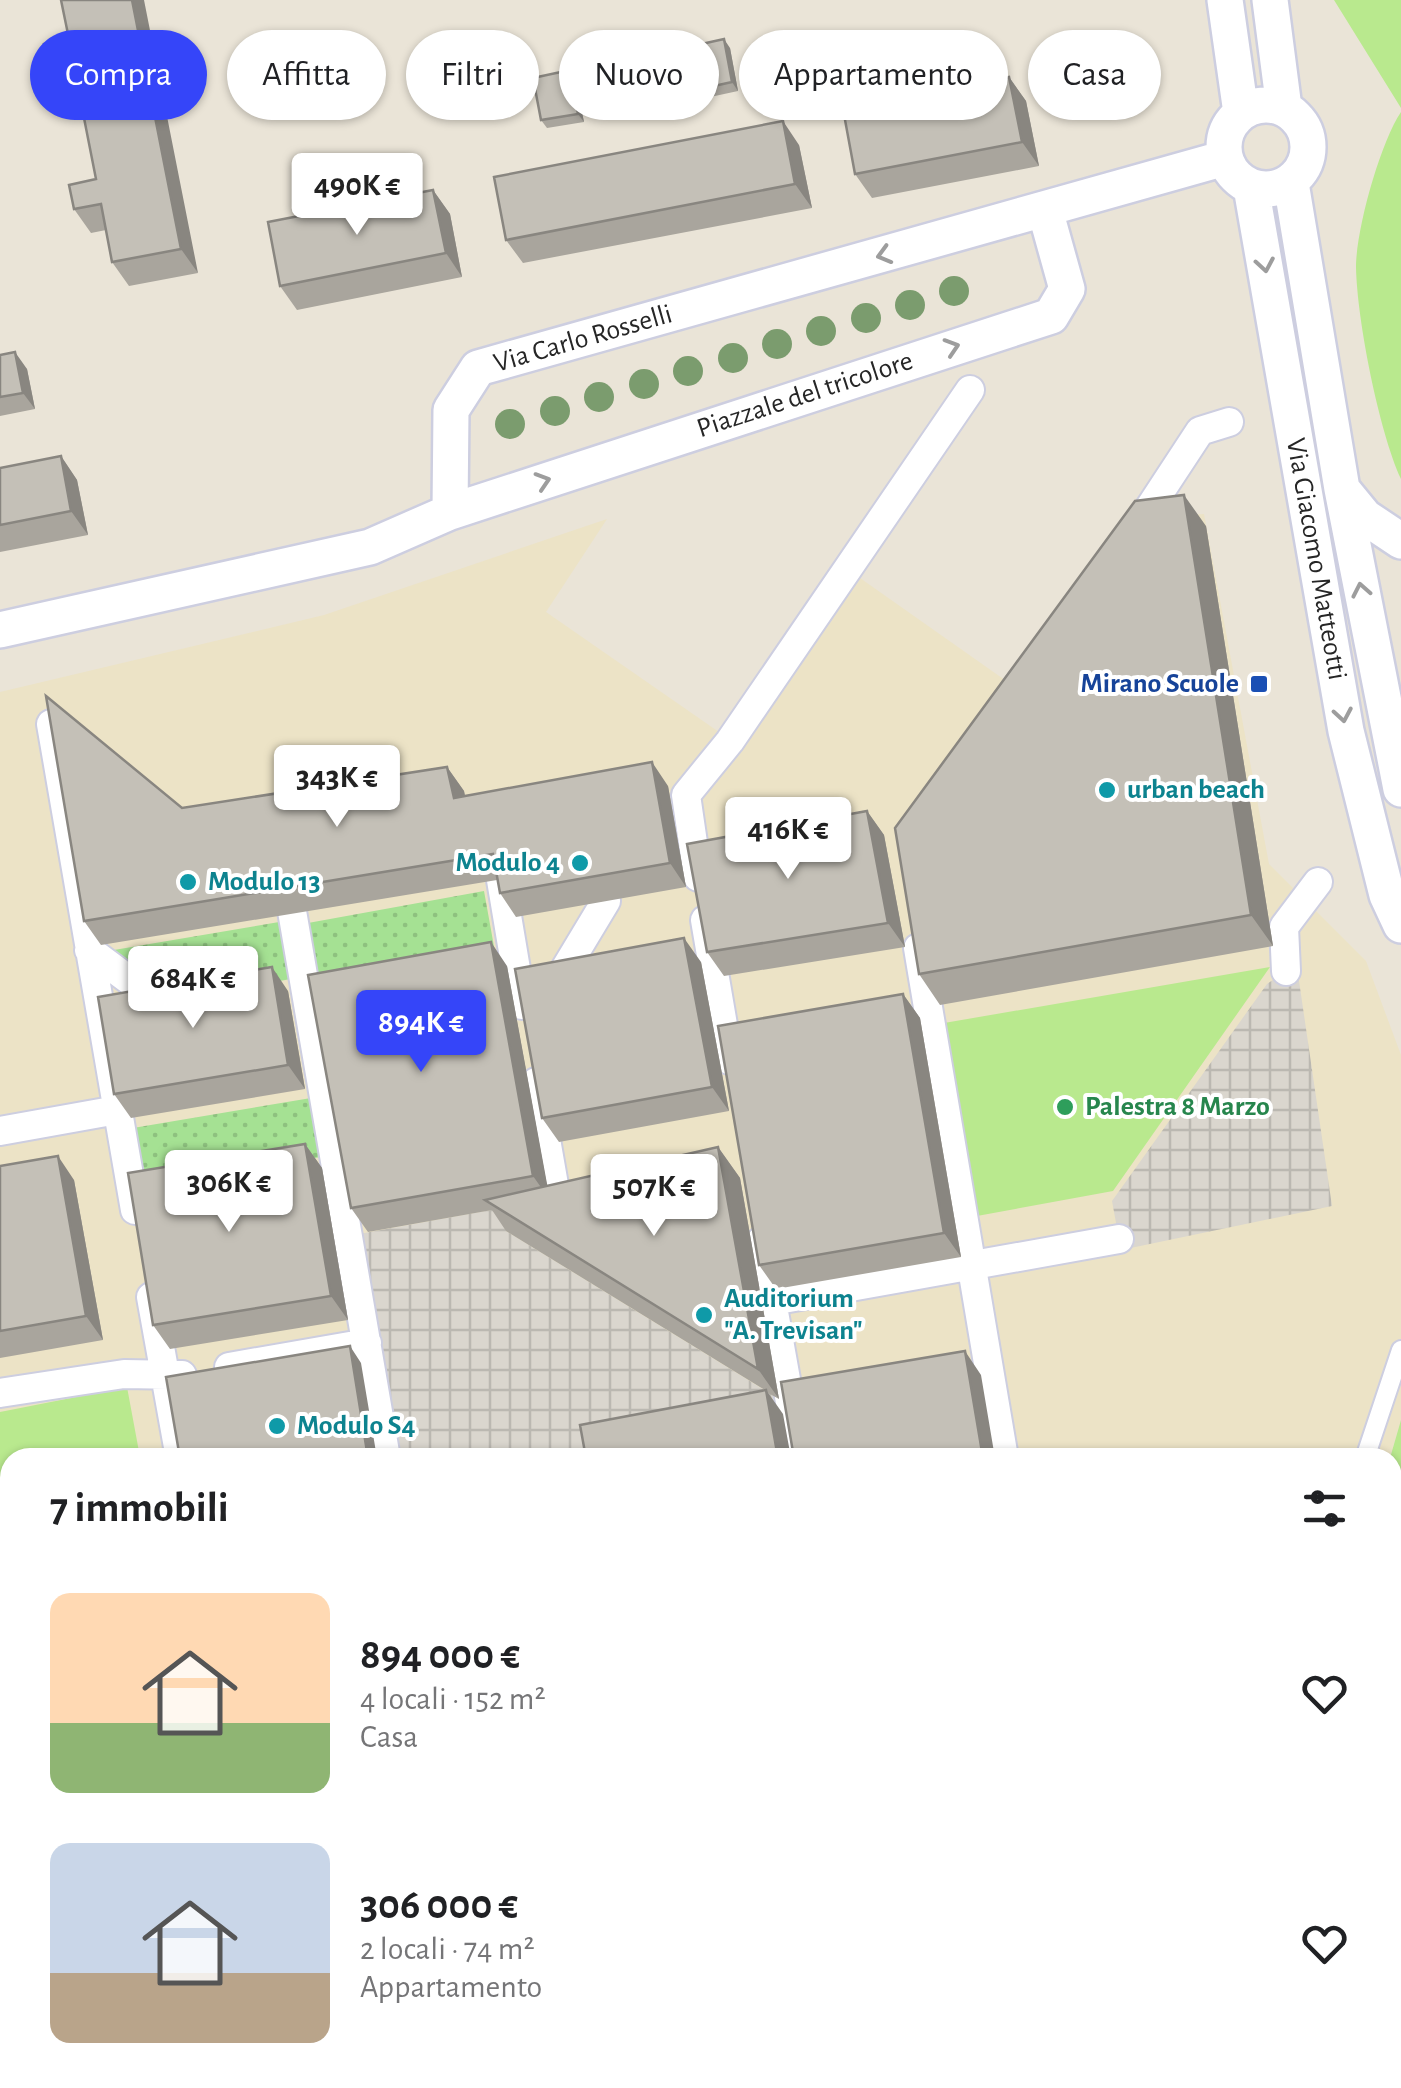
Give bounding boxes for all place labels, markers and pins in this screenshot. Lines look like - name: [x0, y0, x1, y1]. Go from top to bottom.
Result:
- pin: 490K €: [276, 153, 438, 238]
- place label: Mirano Scuole: [1080, 670, 1239, 698]
- marker: Mirano Scuole: [1248, 673, 1270, 695]
- pin: 343K €: [256, 745, 418, 830]
- place label: urban beach: [1127, 776, 1265, 804]
- marker: urban beach: [1096, 779, 1118, 801]
- pin: 416K €: [707, 797, 869, 882]
- place label: Modulo 4: [455, 849, 560, 877]
- marker: Modulo 4: [569, 852, 591, 874]
- place label: Modulo 13: [208, 868, 321, 896]
- marker: Modulo 13: [177, 871, 199, 893]
- pin: 684K €: [112, 946, 274, 1031]
- pin: 894K €: [340, 990, 502, 1075]
- place label: Palestra 8 Marzo: [1085, 1093, 1270, 1121]
- marker: Palestra 8 Marzo: [1054, 1096, 1076, 1118]
- pin: 306K €: [148, 1150, 310, 1235]
- pin: 507K €: [573, 1154, 735, 1239]
- place label: Auditorium "A. Trevisan": [724, 1285, 863, 1345]
- marker: Auditorium "A. Trevisan": [693, 1304, 715, 1326]
- place label: Modulo S4: [297, 1412, 416, 1440]
- marker: Modulo S4: [266, 1415, 288, 1437]

